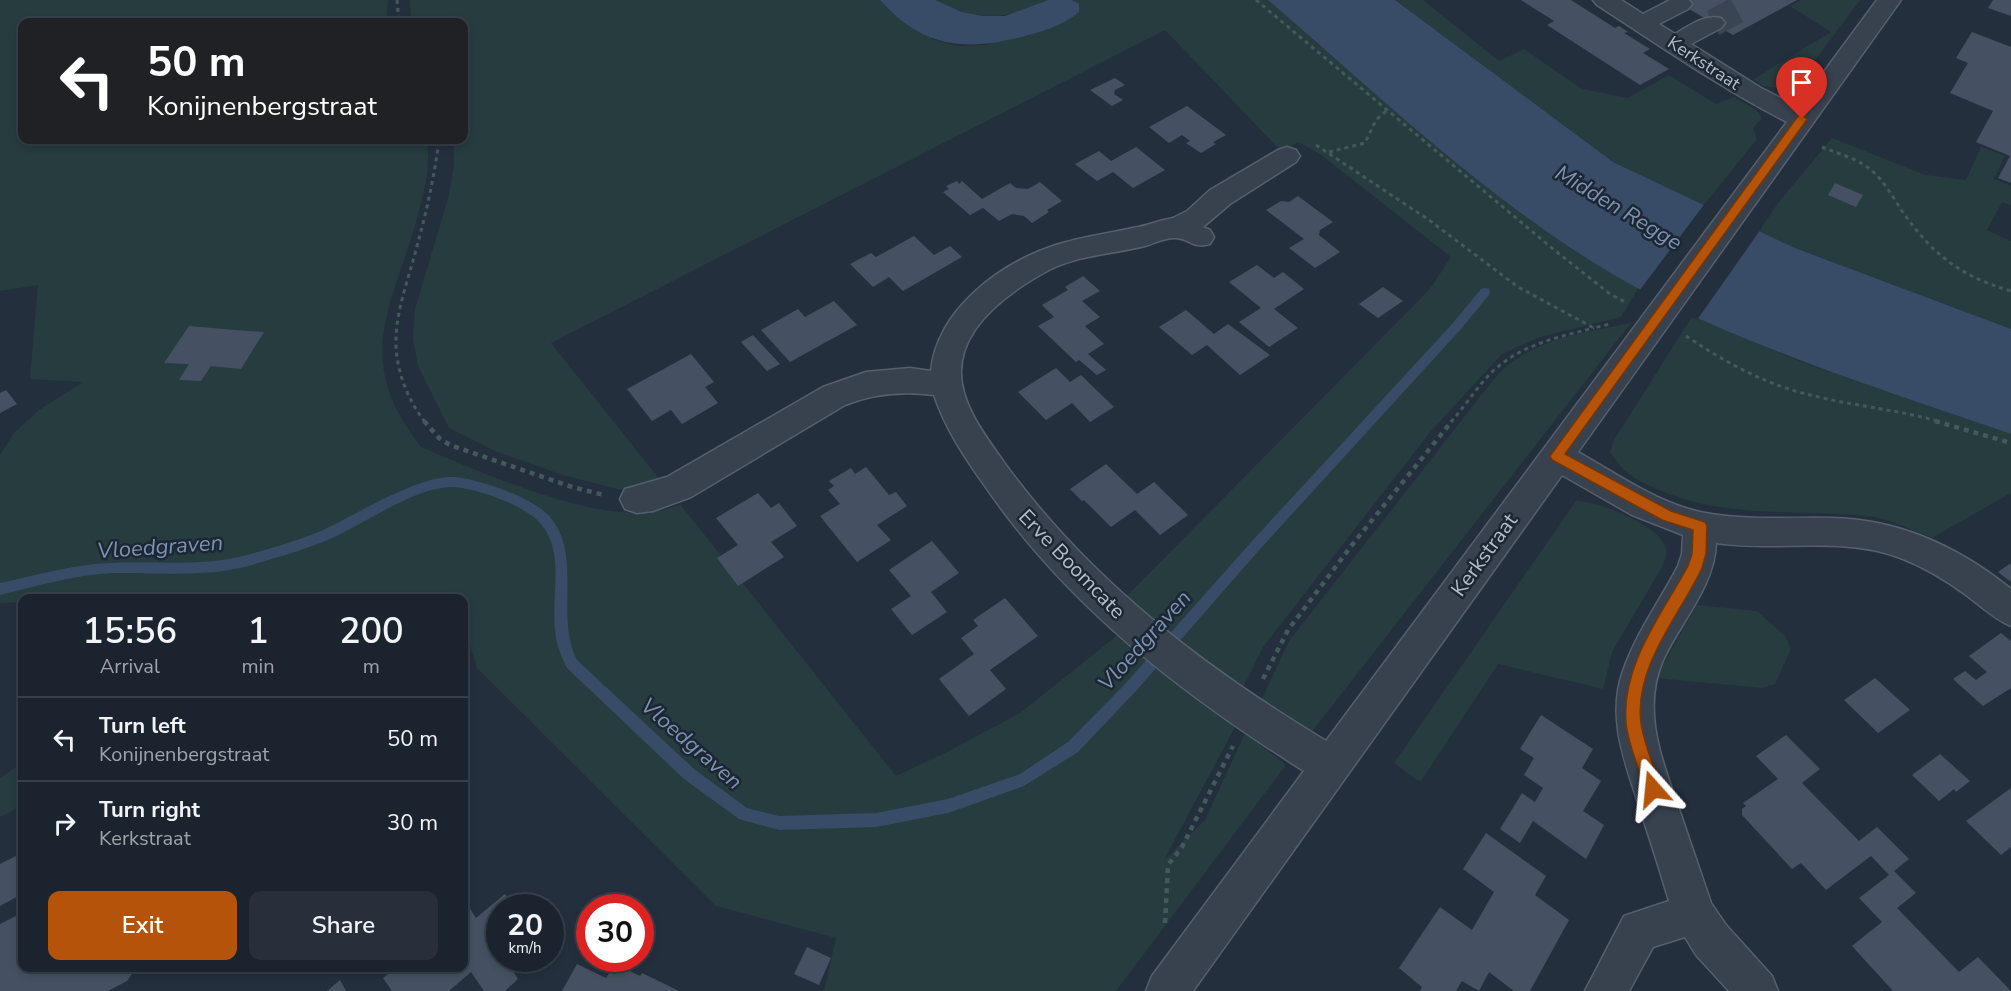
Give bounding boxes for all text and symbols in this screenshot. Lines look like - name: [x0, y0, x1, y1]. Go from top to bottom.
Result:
- street label: Kerkstraat: [1663, 30, 1746, 96]
- text: 50 m: [147, 34, 246, 91]
- icon: left: [48, 42, 126, 120]
- pin: [1776, 57, 1827, 119]
- icon: arrive: [1785, 66, 1818, 99]
- text: Konijnenbergstraat: [147, 88, 377, 125]
- water label: Midden Regge: [1549, 158, 1688, 258]
- street label: Erve Boomcate: [1012, 503, 1132, 625]
- street label: Kerkstraat: [1444, 507, 1524, 602]
- water label: Vloedgraven: [96, 528, 224, 566]
- water label: Vloedgraven: [1091, 584, 1198, 697]
- text: 15:56: [82, 607, 177, 656]
- text: 1: [247, 607, 269, 656]
- text: 200: [339, 607, 404, 656]
- text: Arrival: [100, 653, 160, 680]
- text: min: [242, 653, 275, 680]
- text: m: [363, 653, 380, 680]
- water label: Vloedgraven: [634, 691, 749, 796]
- text: Turn left: [99, 711, 186, 741]
- icon: left: [48, 723, 81, 756]
- text: 50 m: [387, 724, 438, 754]
- text: Konijnenbergstraat: [99, 741, 269, 768]
- position arrow: [1621, 757, 1685, 821]
- text: Turn right: [99, 795, 200, 825]
- icon: right: [48, 807, 81, 840]
- text: 30 m: [387, 808, 438, 838]
- text: Kerkstraat: [99, 825, 191, 852]
- button: Exit: [48, 891, 237, 960]
- button: Share: [249, 891, 438, 960]
- speed limit sign: 30: [576, 894, 654, 972]
- text: 20: [507, 905, 543, 946]
- text: km/h: [508, 938, 542, 958]

